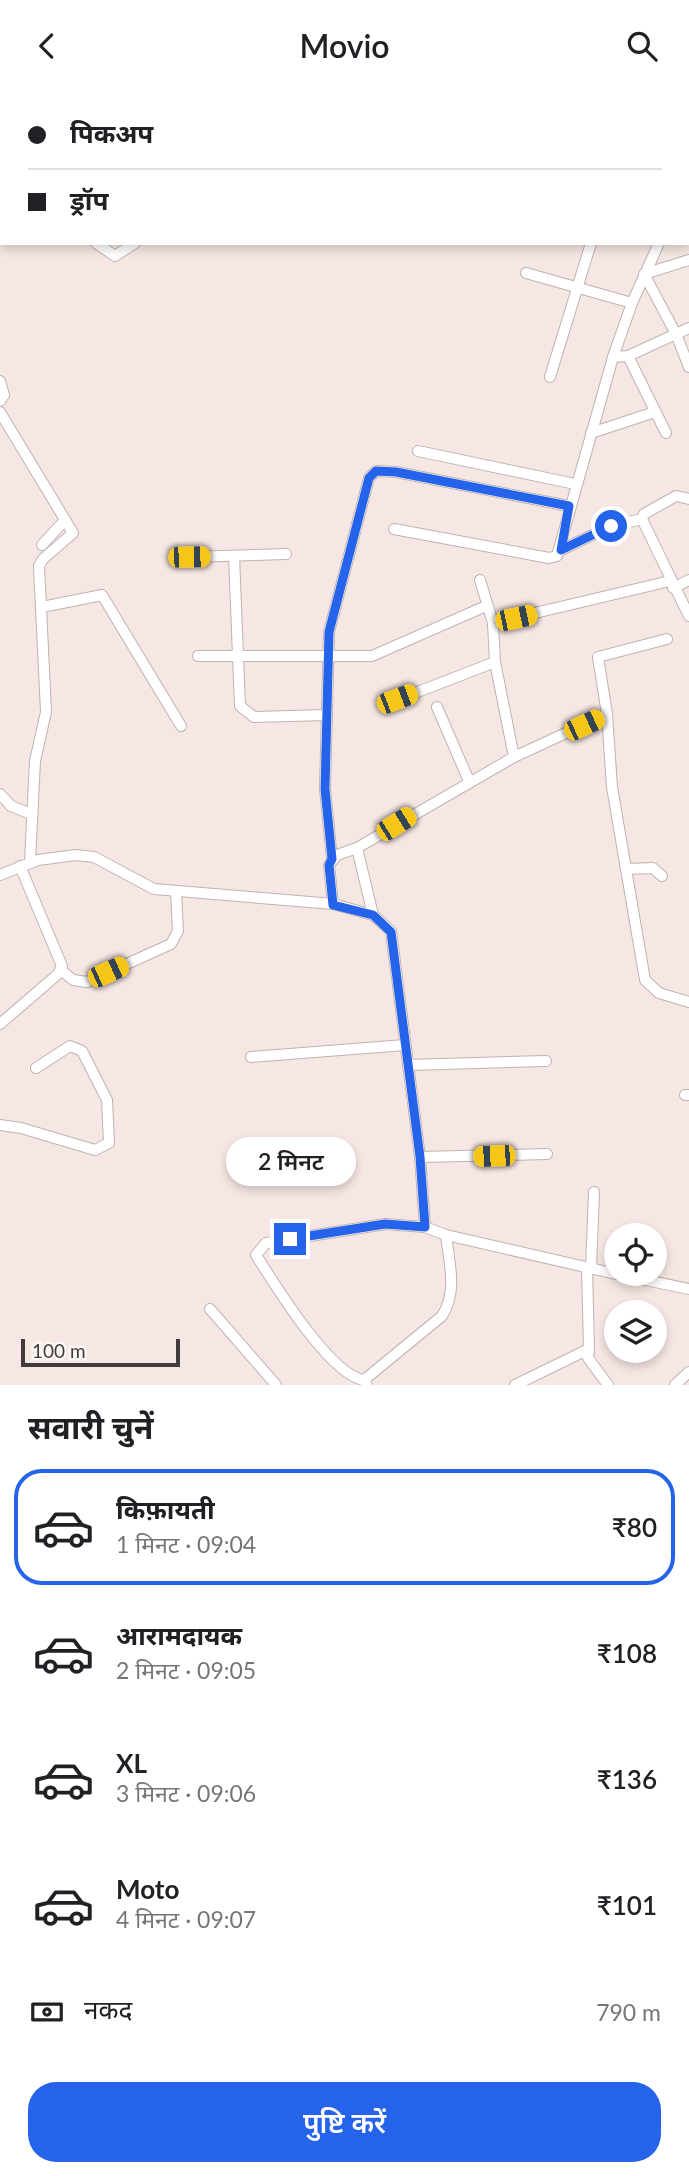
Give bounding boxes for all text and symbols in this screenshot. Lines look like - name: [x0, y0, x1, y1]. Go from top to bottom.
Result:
- text: Movio: [299, 26, 390, 65]
- icon: back: [28, 27, 66, 65]
- icon: search: [623, 27, 661, 65]
- text: पिकअप: [70, 117, 153, 149]
- text: ड्रॉप: [70, 184, 108, 216]
- route start: [595, 510, 627, 542]
- car: [168, 546, 211, 568]
- car: [494, 603, 539, 633]
- car: [374, 682, 421, 716]
- car: [561, 707, 608, 743]
- car: [373, 804, 420, 844]
- car: [85, 954, 132, 990]
- callout: 2 मिनट: [225, 1137, 355, 1187]
- car: [473, 1145, 516, 1167]
- text: 2 मिनट: [258, 1147, 324, 1175]
- route end: [274, 1223, 306, 1255]
- map controls: [604, 1223, 667, 1363]
- button: locate: [604, 1223, 667, 1286]
- button: layers: [604, 1300, 667, 1363]
- scale bar: [21, 1336, 180, 1368]
- text: 100 m: [32, 1339, 86, 1362]
- text: सवारी चुनें: [28, 1407, 154, 1446]
- text: किफ़ायती: [116, 1493, 215, 1525]
- icon: car: [32, 1496, 95, 1559]
- text: ₹80: [612, 1511, 657, 1543]
- text: 1 मिनट · 09:04: [116, 1530, 256, 1558]
- text: आरामदायक: [116, 1619, 242, 1651]
- icon: car: [32, 1622, 95, 1685]
- text: ₹108: [597, 1637, 657, 1669]
- text: 2 मिनट · 09:05: [116, 1656, 256, 1684]
- text: XL: [116, 1747, 147, 1779]
- icon: car: [32, 1748, 95, 1811]
- text: ₹136: [597, 1763, 657, 1795]
- text: 3 मिनट · 09:06: [116, 1779, 256, 1807]
- text: Moto: [116, 1873, 179, 1905]
- icon: car: [32, 1874, 95, 1937]
- text: ₹101: [597, 1889, 657, 1921]
- text: 4 मिनट · 09:07: [116, 1905, 256, 1933]
- icon: cash: [28, 1993, 66, 2031]
- text: नकद: [84, 1993, 132, 2025]
- text: 790 m: [596, 1998, 661, 2026]
- button: पुष्टि करें: [28, 2082, 661, 2162]

